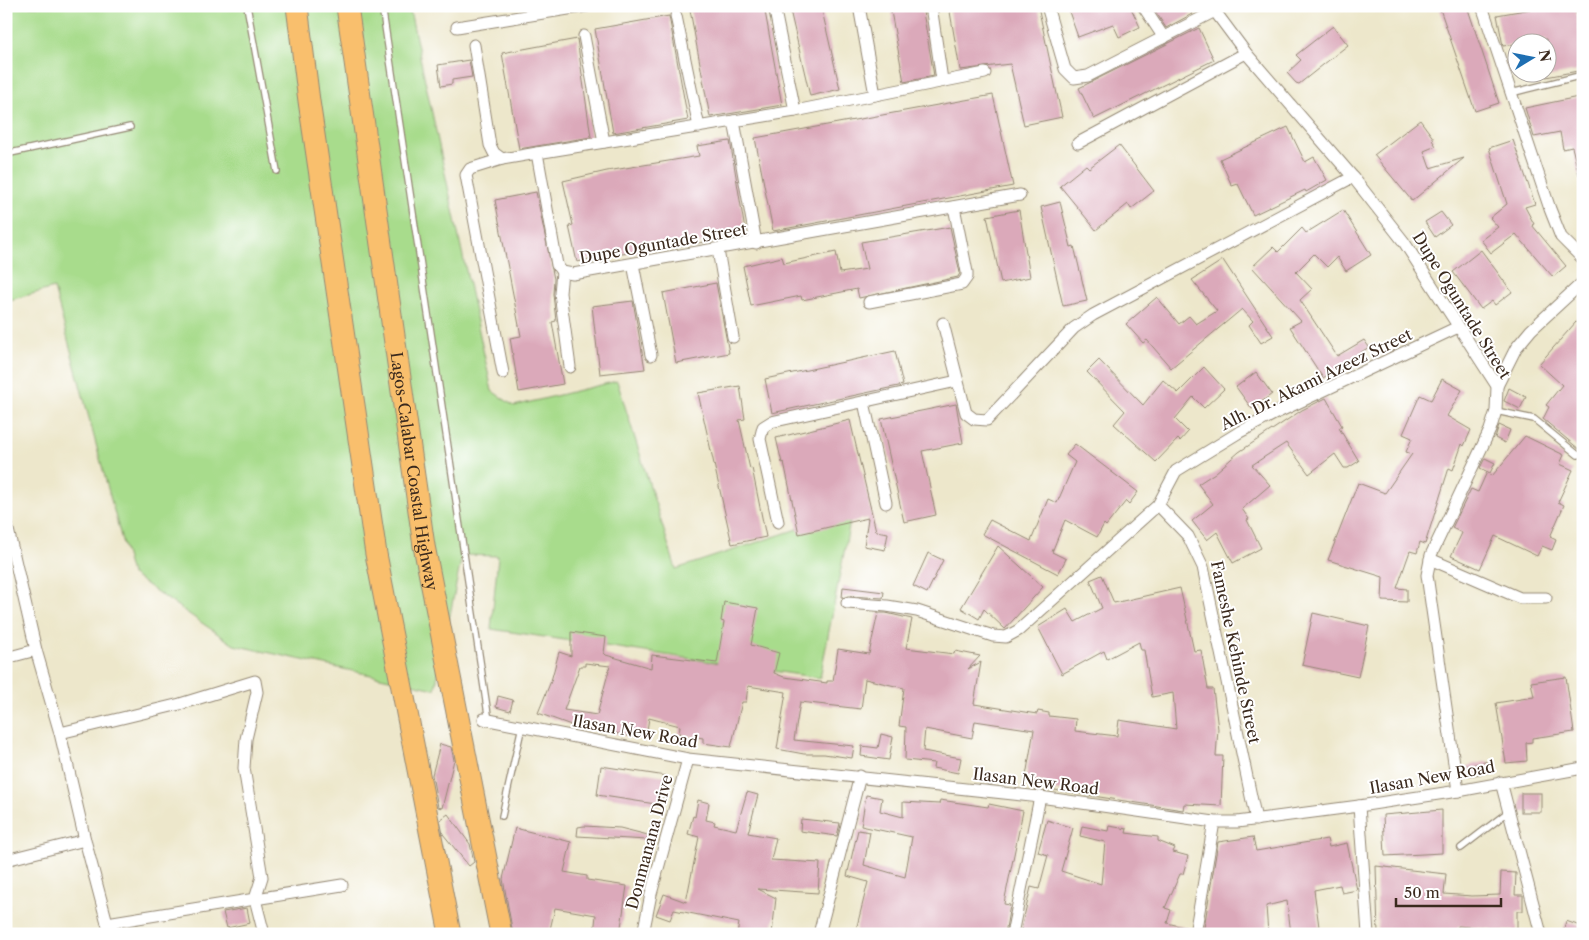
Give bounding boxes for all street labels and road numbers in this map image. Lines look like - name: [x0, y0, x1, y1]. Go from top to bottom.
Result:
- street label: Dupe Oguntade Street: [578, 218, 749, 268]
- street label: Dupe Oguntade Street: [1409, 228, 1516, 383]
- street label: Alh. Dr. Akami Azeez Street: [1216, 324, 1415, 435]
- street label: Lagos-Calabar Coastal Highway: [386, 350, 443, 593]
- street label: Fameshe Kehinde Street: [1207, 559, 1265, 746]
- street label: Ilasan New Road: [571, 710, 700, 752]
- street label: Ilasan New Road: [1368, 756, 1497, 798]
- street label: Ilasan New Road: [972, 763, 1100, 799]
- street label: Donmanana Drive: [621, 772, 677, 912]

